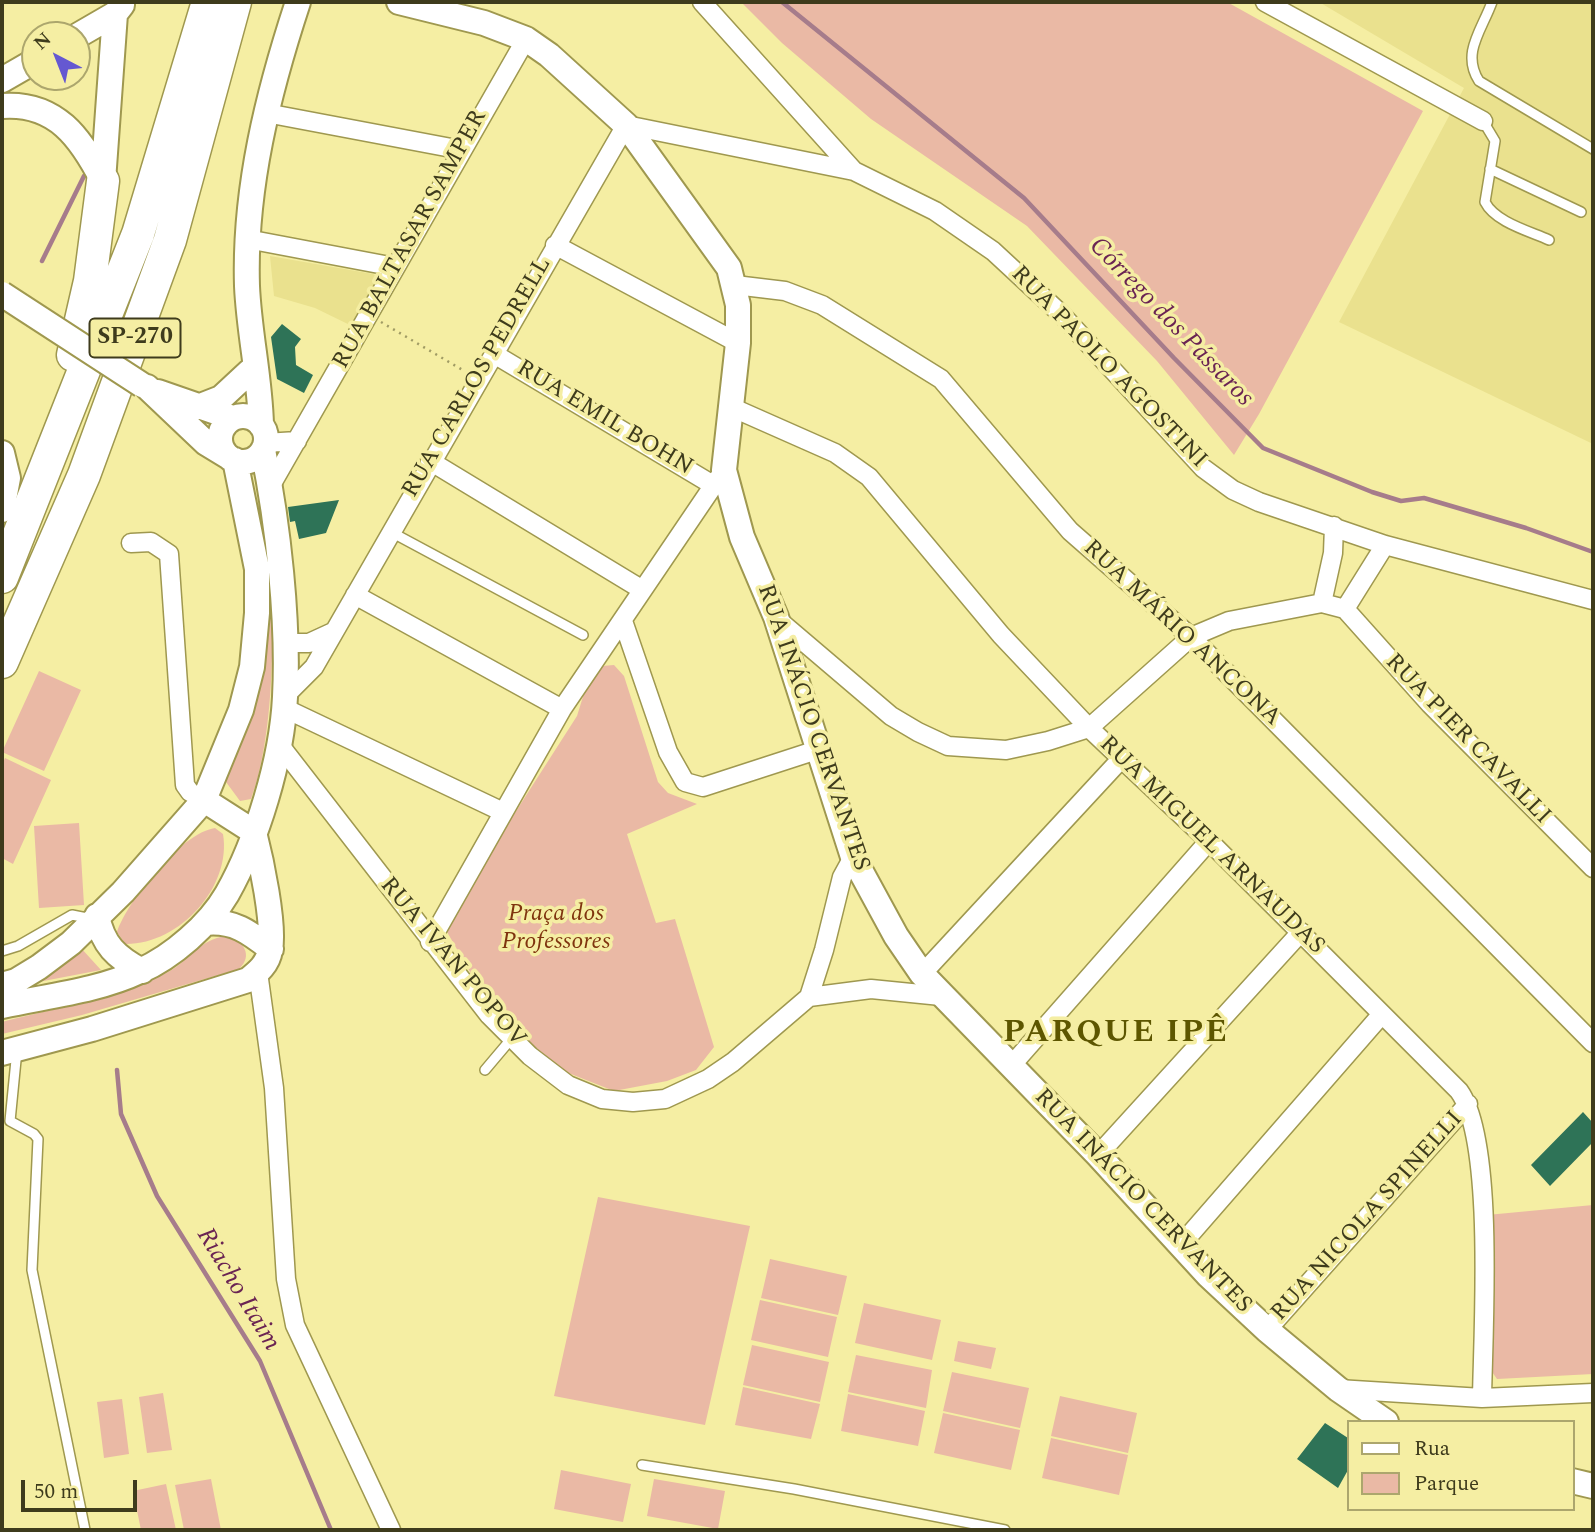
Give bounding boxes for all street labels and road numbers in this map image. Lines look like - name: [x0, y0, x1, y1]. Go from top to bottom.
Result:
- street label: RUA BALTASAR SAMPER: [328, 106, 494, 374]
- street label: RUA CARLOS PEDRELL: [397, 253, 559, 503]
- street label: RUA PAOLO AGOSTINI: [1004, 261, 1212, 475]
- road number: SP-270: [90, 318, 180, 358]
- street label: RUA EMIL BOHN: [511, 355, 697, 483]
- street label: RUA MÁRIO ANCONA: [1076, 535, 1286, 733]
- street label: RUA INÁCIO CERVANTES: [749, 581, 875, 875]
- street label: RUA PIER CAVALLI: [1378, 649, 1556, 831]
- street label: RUA MIGUEL ARNAUDAS: [1092, 731, 1330, 961]
- street label: RUA IVAN POPOV: [373, 872, 531, 1054]
- street label: RUA INÁCIO CERVANTES: [1027, 1084, 1257, 1320]
- street label: RUA NICOLA SPINELLI: [1266, 1106, 1470, 1328]

